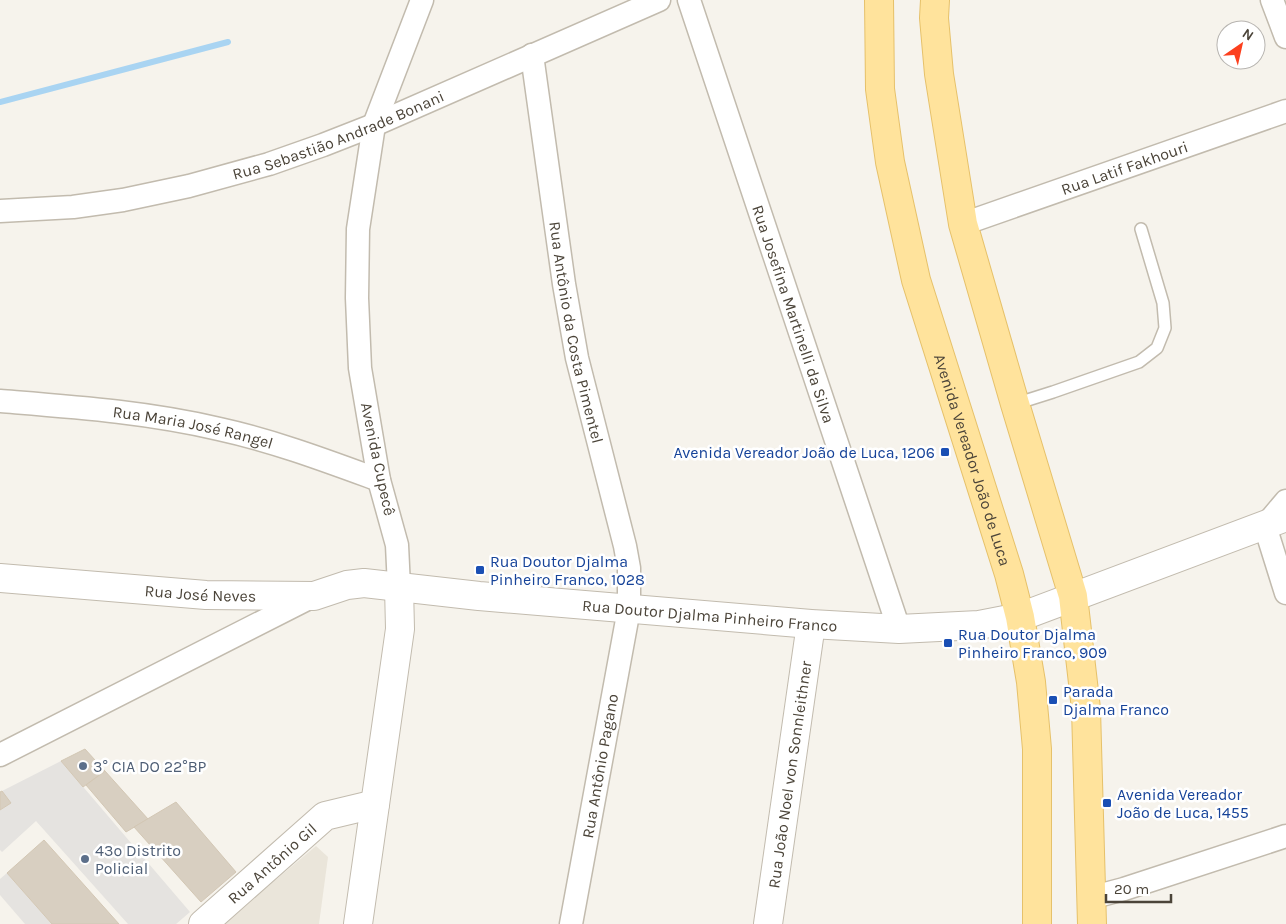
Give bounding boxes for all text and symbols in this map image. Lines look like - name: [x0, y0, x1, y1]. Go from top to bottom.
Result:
- north arrow: [1216, 20, 1266, 70]
- text: N: [1239, 25, 1257, 44]
- street label: Rua Sebastião Andrade Bonani: [230, 86, 447, 183]
- street label: Rua Latif Fakhouri: [1058, 137, 1190, 198]
- street label: Rua Josefina Martinelli da Silva: [749, 202, 839, 426]
- street label: Rua Antônio da Costa Pimentel: [546, 220, 608, 445]
- street label: Avenida Vereador João de Luca: [930, 351, 1015, 568]
- street label: Avenida Cupecê: [357, 401, 399, 517]
- street label: Rua Maria José Rangel: [112, 402, 276, 452]
- place label: Avenida Vereador João de Luca, 1206: [673, 443, 935, 462]
- marker: Avenida Vereador João de Luca, 1206: [939, 446, 951, 458]
- place label: Rua Doutor Djalma Pinheiro Franco, 1028: [490, 552, 645, 589]
- marker: Rua Doutor Djalma Pinheiro Franco, 1028: [474, 564, 486, 576]
- street label: Rua José Neves: [144, 580, 256, 605]
- street label: Rua Doutor Djalma Pinheiro Franco: [581, 595, 838, 635]
- place label: Rua Doutor Djalma Pinheiro Franco, 909: [958, 625, 1107, 662]
- marker: Rua Doutor Djalma Pinheiro Franco, 909: [942, 637, 954, 649]
- street label: Rua João Noel von Sonnleithner: [764, 659, 815, 890]
- place label: Parada Djalma Franco: [1063, 682, 1169, 719]
- street label: Rua Antônio Pagano: [578, 692, 622, 840]
- marker: Parada Djalma Franco: [1047, 694, 1059, 706]
- place label: 3° CIA DO 22°BP: [93, 757, 207, 776]
- marker: 3° CIA DO 22°BP: [77, 760, 89, 772]
- place label: Avenida Vereador João de Luca, 1455: [1117, 785, 1249, 822]
- marker: Avenida Vereador João de Luca, 1455: [1101, 797, 1113, 809]
- street label: Rua Antônio Gil: [224, 819, 320, 907]
- place label: 43º Distrito Policial: [95, 841, 181, 878]
- marker: 43º Distrito Policial: [79, 853, 91, 865]
- scale bar: [1106, 872, 1171, 904]
- text: 20 m: [1114, 880, 1149, 898]

